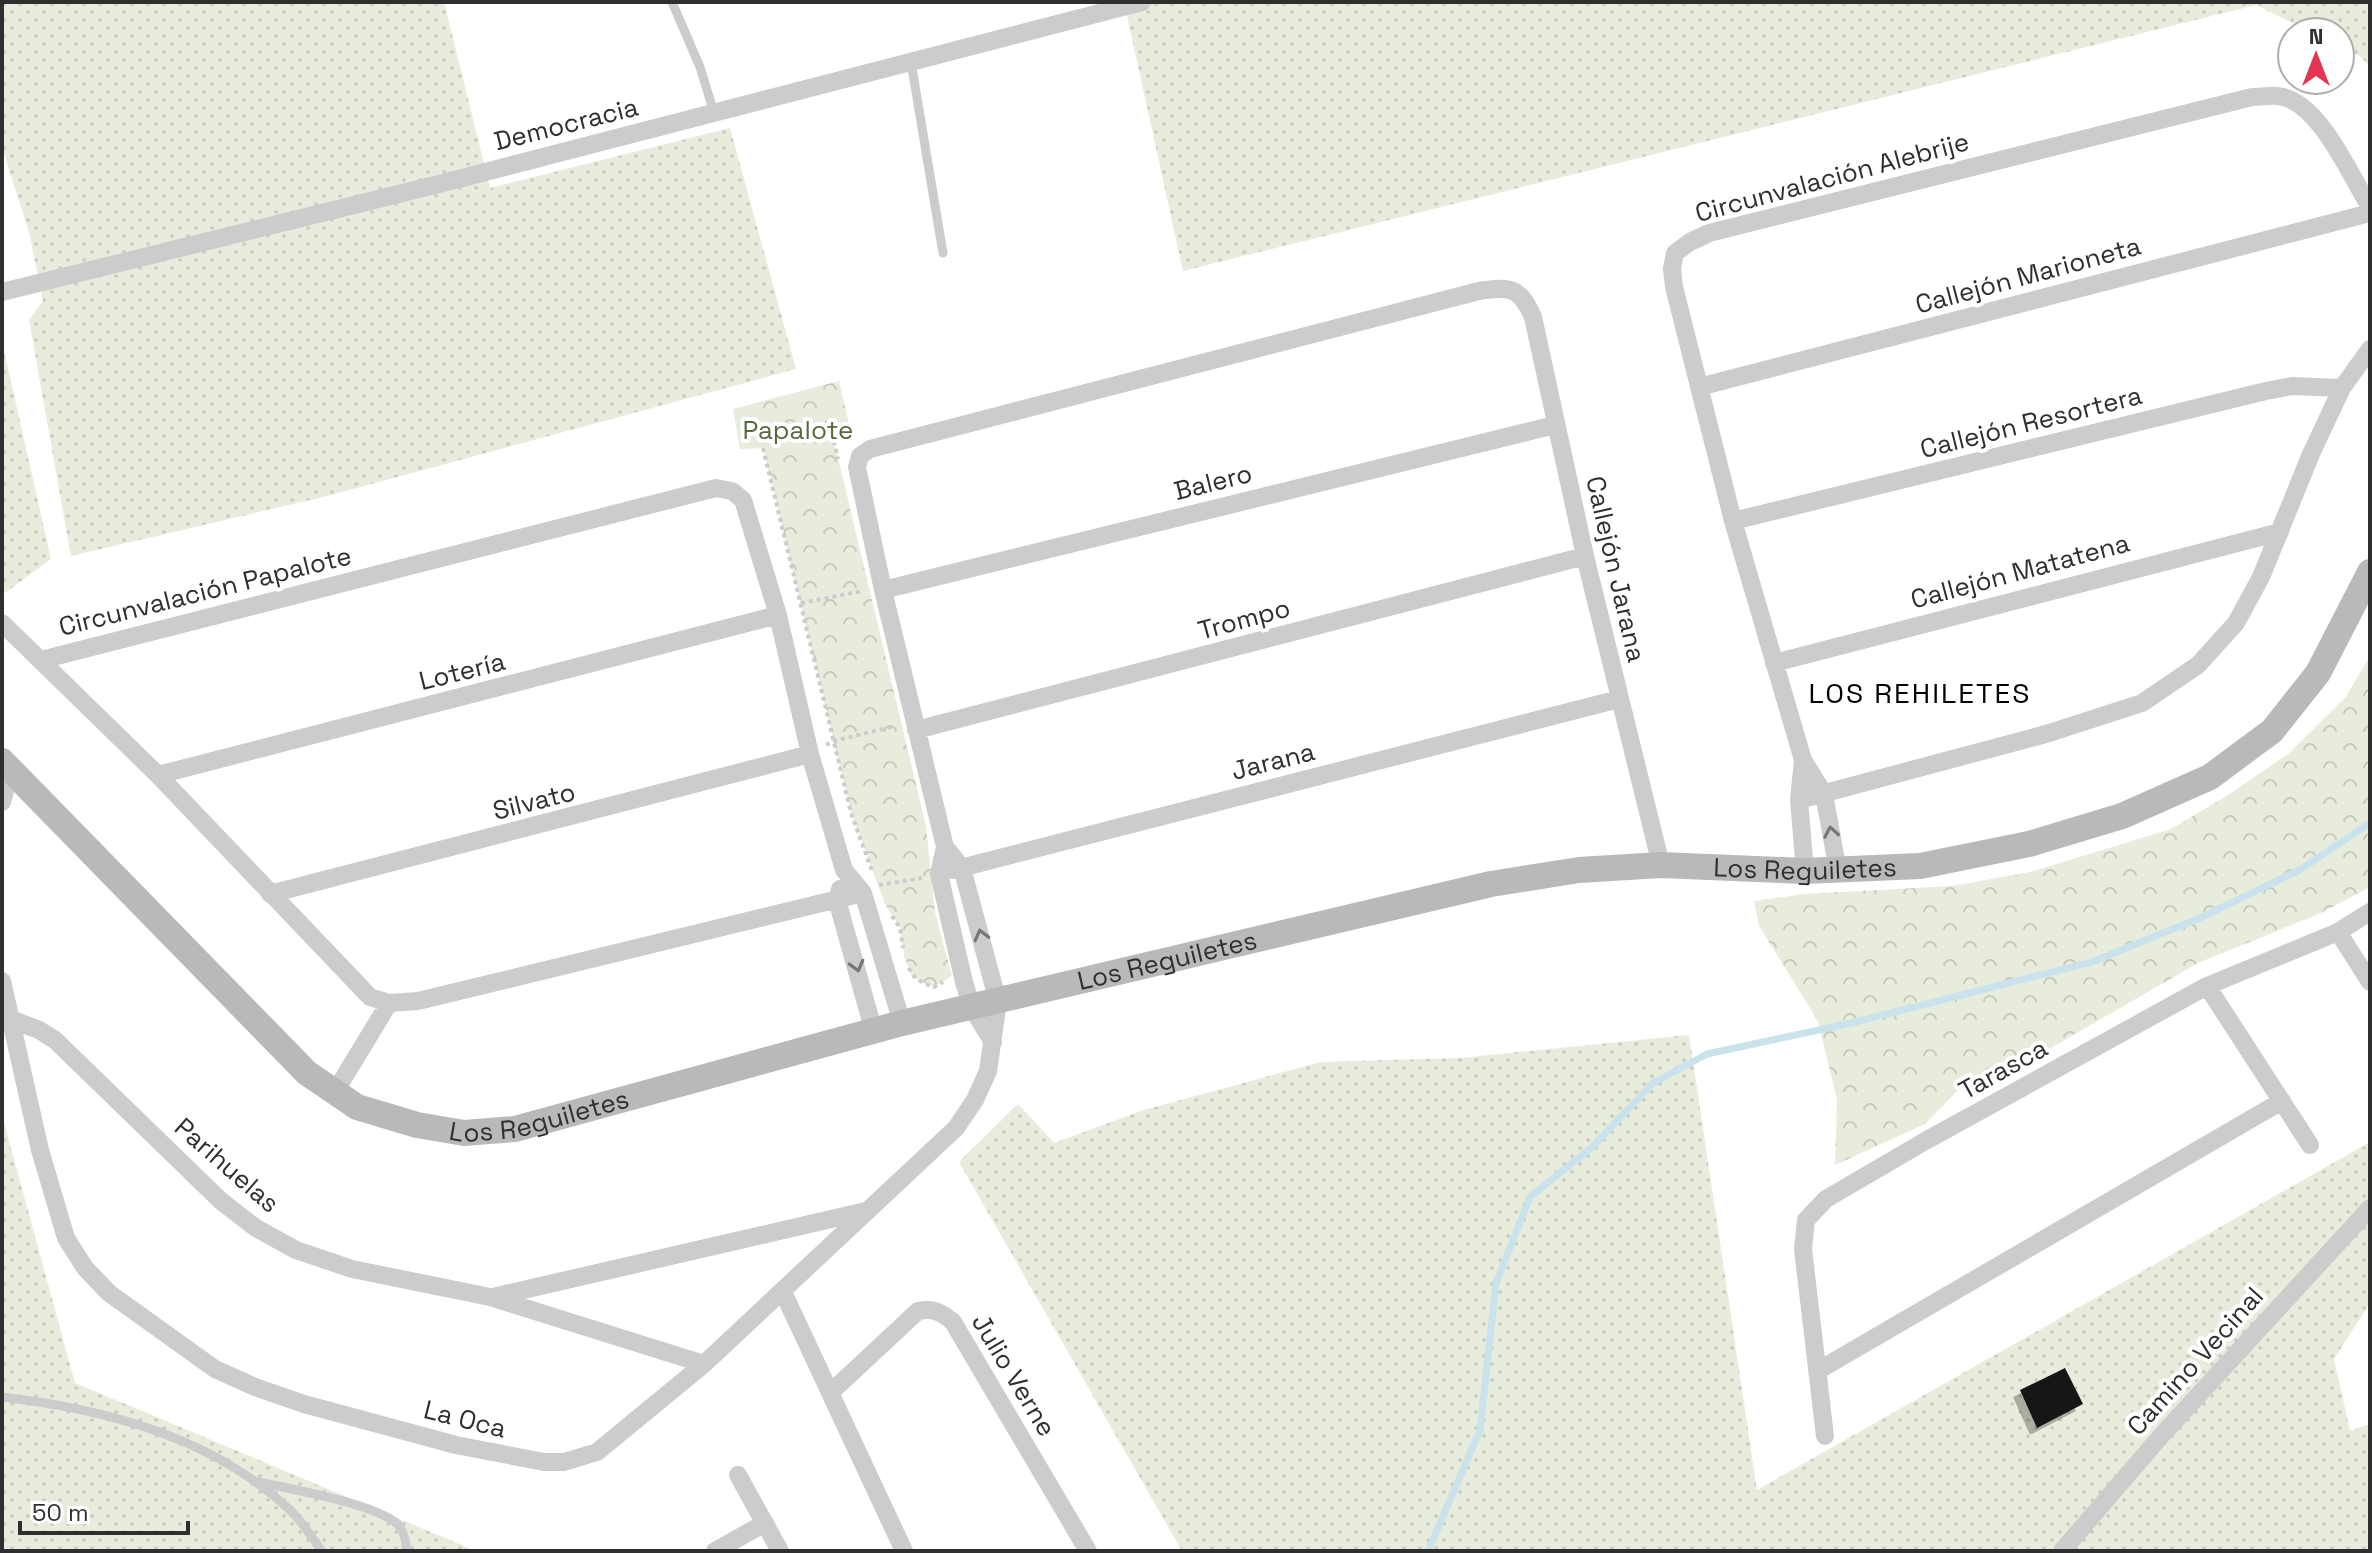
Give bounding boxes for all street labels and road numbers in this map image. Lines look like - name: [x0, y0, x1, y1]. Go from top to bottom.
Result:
- street label: Democracia: [490, 90, 642, 158]
- street label: Circunvalación Alebrije: [1691, 124, 1973, 230]
- street label: Callejón Marioneta: [1911, 229, 2145, 321]
- street label: Callejón Resortera: [1917, 378, 2146, 466]
- street label: Balero: [1170, 456, 1256, 508]
- street label: Callejón Jarana: [1578, 473, 1654, 665]
- street label: Callejón Matatena: [1907, 525, 2133, 617]
- street label: Circunvalación Papalote: [55, 538, 355, 644]
- street label: Trompo: [1194, 590, 1294, 648]
- street label: Lotería: [415, 644, 509, 698]
- street label: Jarana: [1228, 734, 1318, 788]
- street label: Silvato: [489, 774, 579, 828]
- street label: Los Reguiletes: [1713, 850, 1897, 888]
- street label: Los Reguiletes: [1074, 923, 1260, 998]
- street label: Tarasca: [1953, 1031, 2053, 1107]
- street label: Los Reguiletes: [447, 1082, 633, 1150]
- street label: Parihuelas: [167, 1110, 287, 1220]
- street label: Camino Vecinal: [2119, 1280, 2271, 1442]
- street label: Julio Verne: [964, 1307, 1064, 1443]
- street label: La Oca: [420, 1392, 510, 1446]

